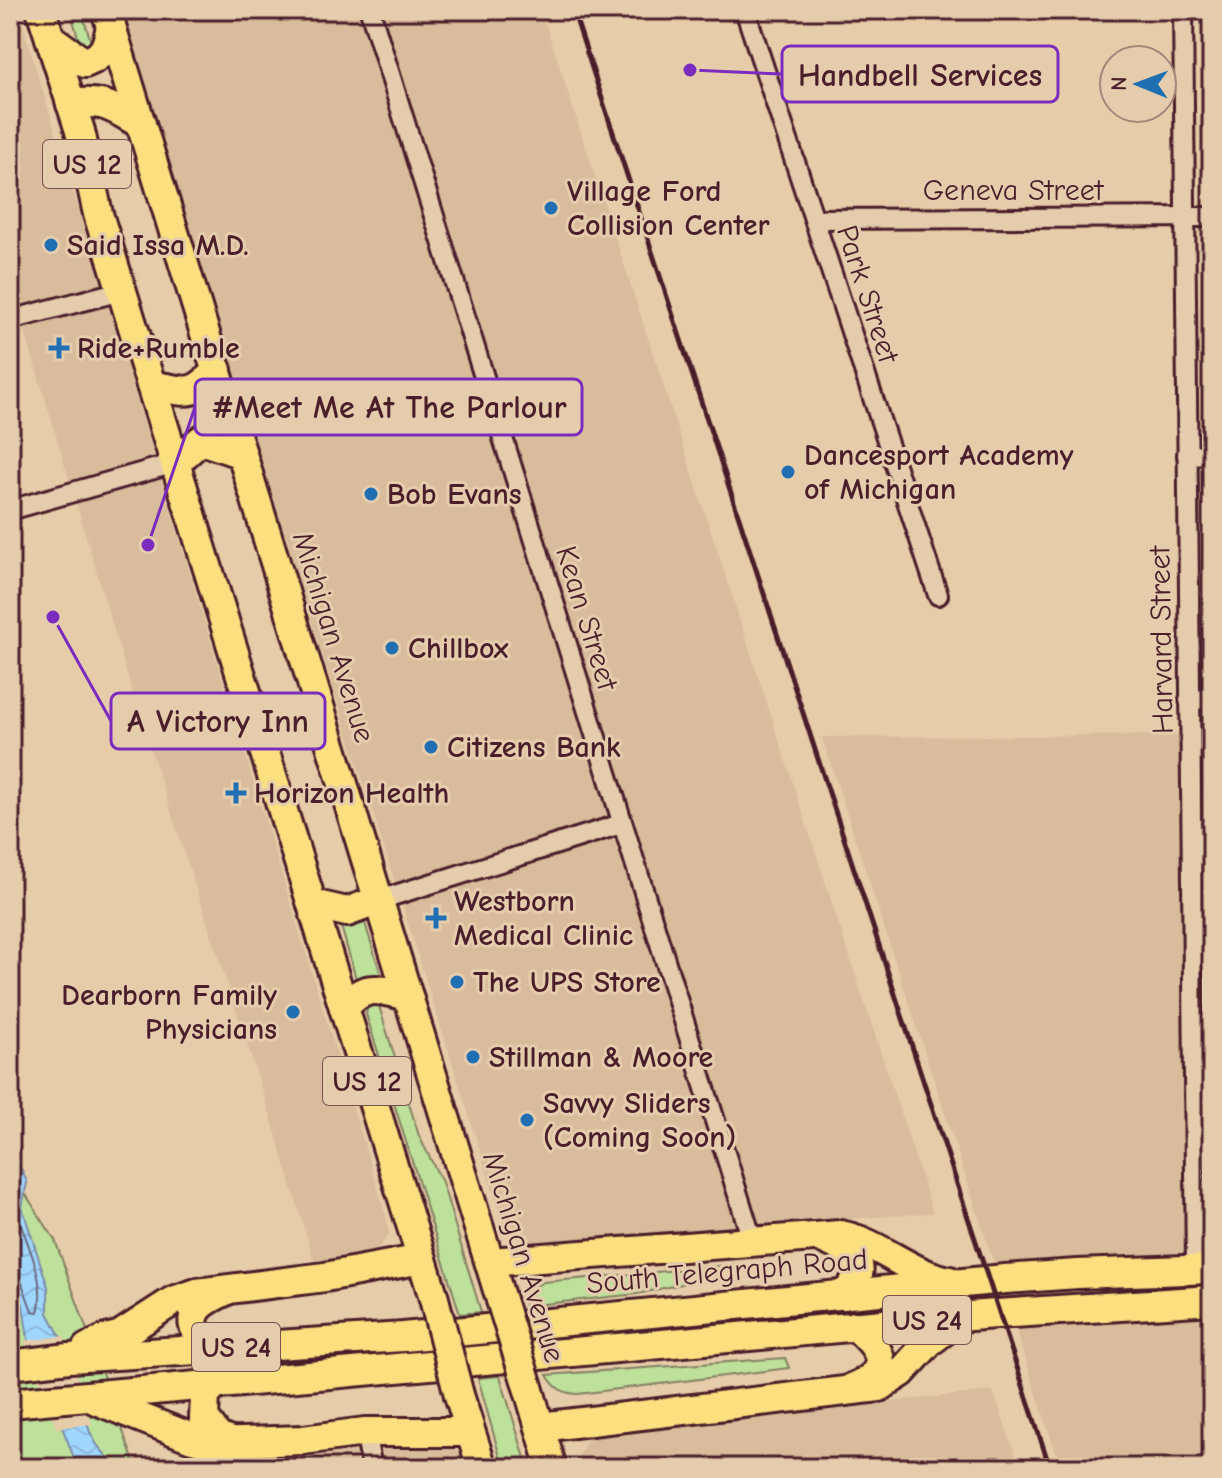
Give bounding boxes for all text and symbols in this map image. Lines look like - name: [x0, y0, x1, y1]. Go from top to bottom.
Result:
- north arrow: [1098, 44, 1178, 124]
- callout: Handbell Services: [782, 46, 1058, 102]
- text: Handbell Services: [798, 57, 1042, 94]
- text: N: [1106, 76, 1132, 91]
- road number: US 12: [43, 140, 131, 188]
- street label: Geneva Street: [923, 173, 1105, 208]
- place label: Village Ford Collision Center: [567, 174, 770, 243]
- marker: Village Ford Collision Center: [542, 199, 560, 217]
- street label: Park Street: [829, 221, 907, 369]
- place label: Said Issa M.D.: [67, 228, 249, 263]
- marker: Said Issa M.D.: [42, 236, 60, 254]
- place label: Ride+Rumble: [77, 331, 240, 366]
- marker: Ride+Rumble: [48, 337, 70, 359]
- callout: #Meet Me At The Parlour: [195, 379, 582, 435]
- text: #Meet Me At The Parlour: [211, 389, 567, 426]
- place label: Dancesport Academy of Michigan: [804, 438, 1074, 507]
- marker: Dancesport Academy of Michigan: [779, 463, 797, 481]
- place label: Bob Evans: [387, 477, 522, 512]
- marker: Bob Evans: [362, 485, 380, 503]
- street label: Michigan Avenue: [285, 527, 382, 747]
- street label: Kean Street: [548, 542, 625, 696]
- street label: Harvard Street: [1142, 544, 1181, 735]
- place label: Chillbox: [408, 631, 509, 666]
- marker: Chillbox: [383, 639, 401, 657]
- callout: A Victory Inn: [111, 693, 325, 749]
- text: A Victory Inn: [127, 703, 309, 740]
- place label: Citizens Bank: [447, 730, 621, 765]
- marker: Citizens Bank: [422, 738, 440, 756]
- place label: Horizon Health: [254, 776, 449, 811]
- marker: Horizon Health: [225, 782, 247, 804]
- place label: Westborn Medical Clinic: [454, 884, 633, 953]
- marker: Westborn Medical Clinic: [425, 907, 447, 929]
- place label: The UPS Store: [473, 965, 661, 1000]
- marker: The UPS Store: [448, 973, 466, 991]
- place label: Dearborn Family Physicians: [61, 978, 277, 1047]
- marker: Dearborn Family Physicians: [284, 1003, 302, 1021]
- place label: Stillman & Moore: [489, 1040, 713, 1075]
- marker: Stillman & Moore: [464, 1048, 482, 1066]
- road number: US 12: [323, 1057, 411, 1105]
- place label: Savvy Sliders (Coming Soon): [543, 1086, 736, 1155]
- marker: Savvy Sliders (Coming Soon): [518, 1111, 536, 1129]
- street label: Michigan Avenue: [475, 1147, 572, 1367]
- street label: South Telegraph Road: [585, 1242, 869, 1301]
- road number: US 24: [883, 1296, 971, 1344]
- road number: US 24: [192, 1323, 280, 1371]

